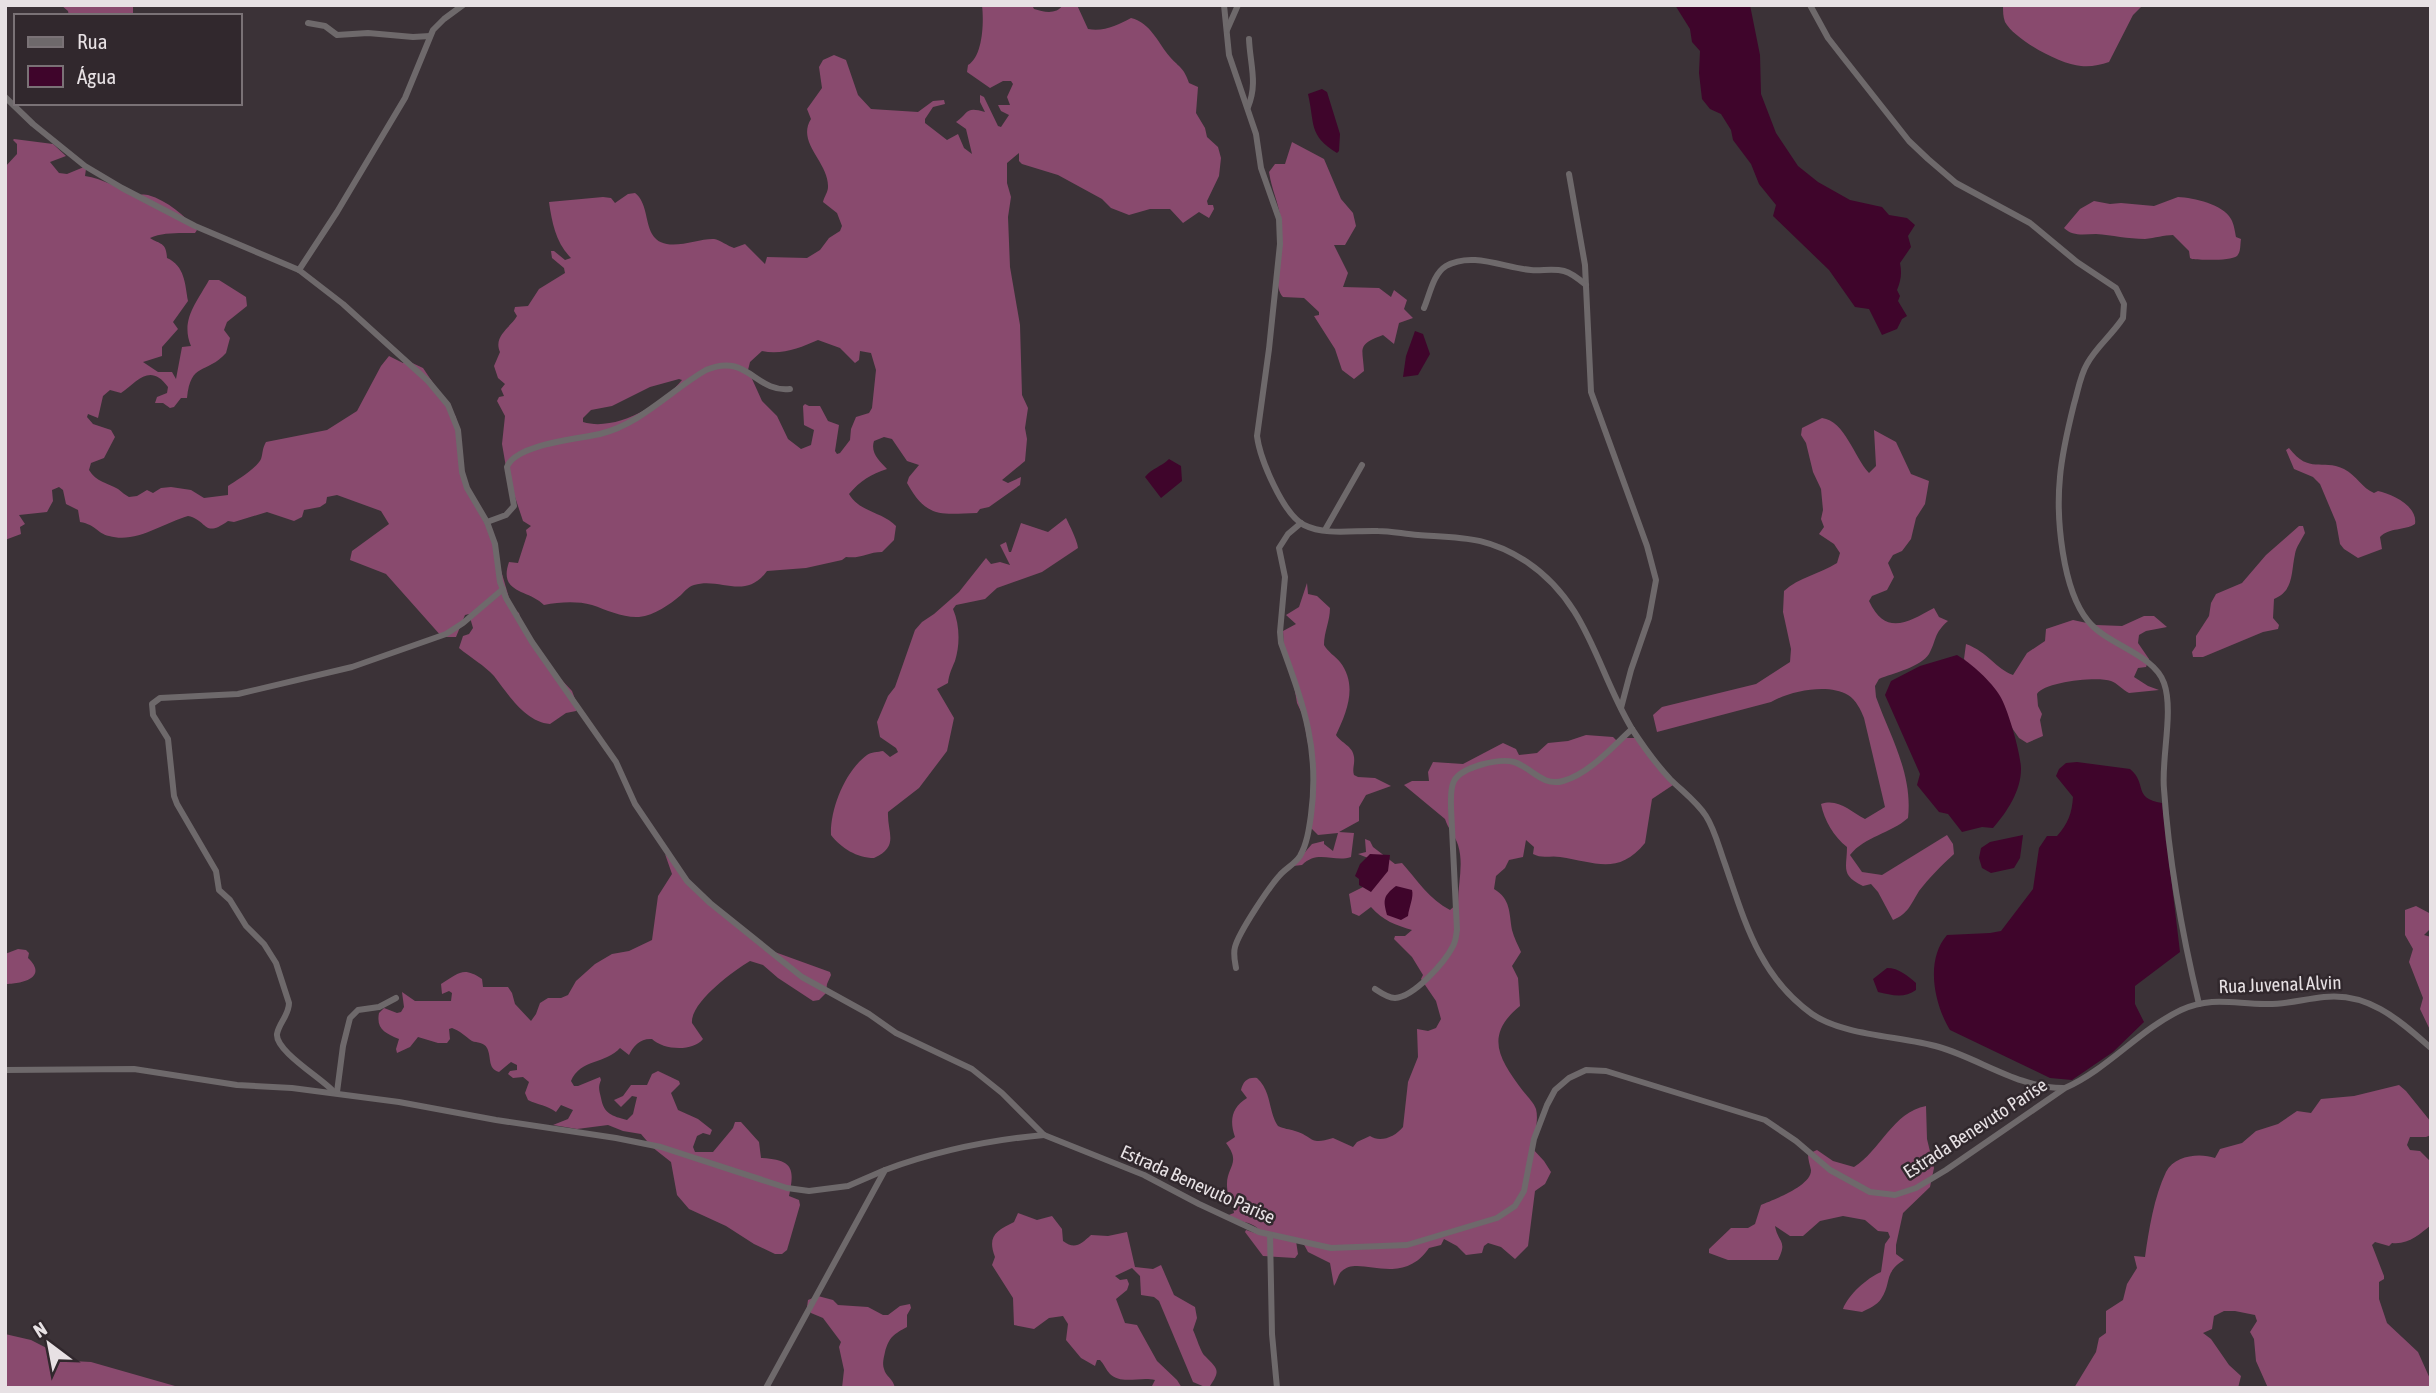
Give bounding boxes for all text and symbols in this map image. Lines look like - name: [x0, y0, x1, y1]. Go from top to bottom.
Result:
- legend: [14, 14, 242, 105]
- text: Rua: [77, 29, 107, 53]
- text: Água: [77, 64, 116, 88]
- street label: Rua Juvenal Alvin: [2218, 971, 2342, 997]
- street label: Estrada Benevuto Parise: [1899, 1073, 2051, 1183]
- street label: Estrada Benevuto Parise: [1117, 1140, 1279, 1228]
- north arrow: [14, 1309, 84, 1379]
- text: N: [29, 1317, 51, 1342]

